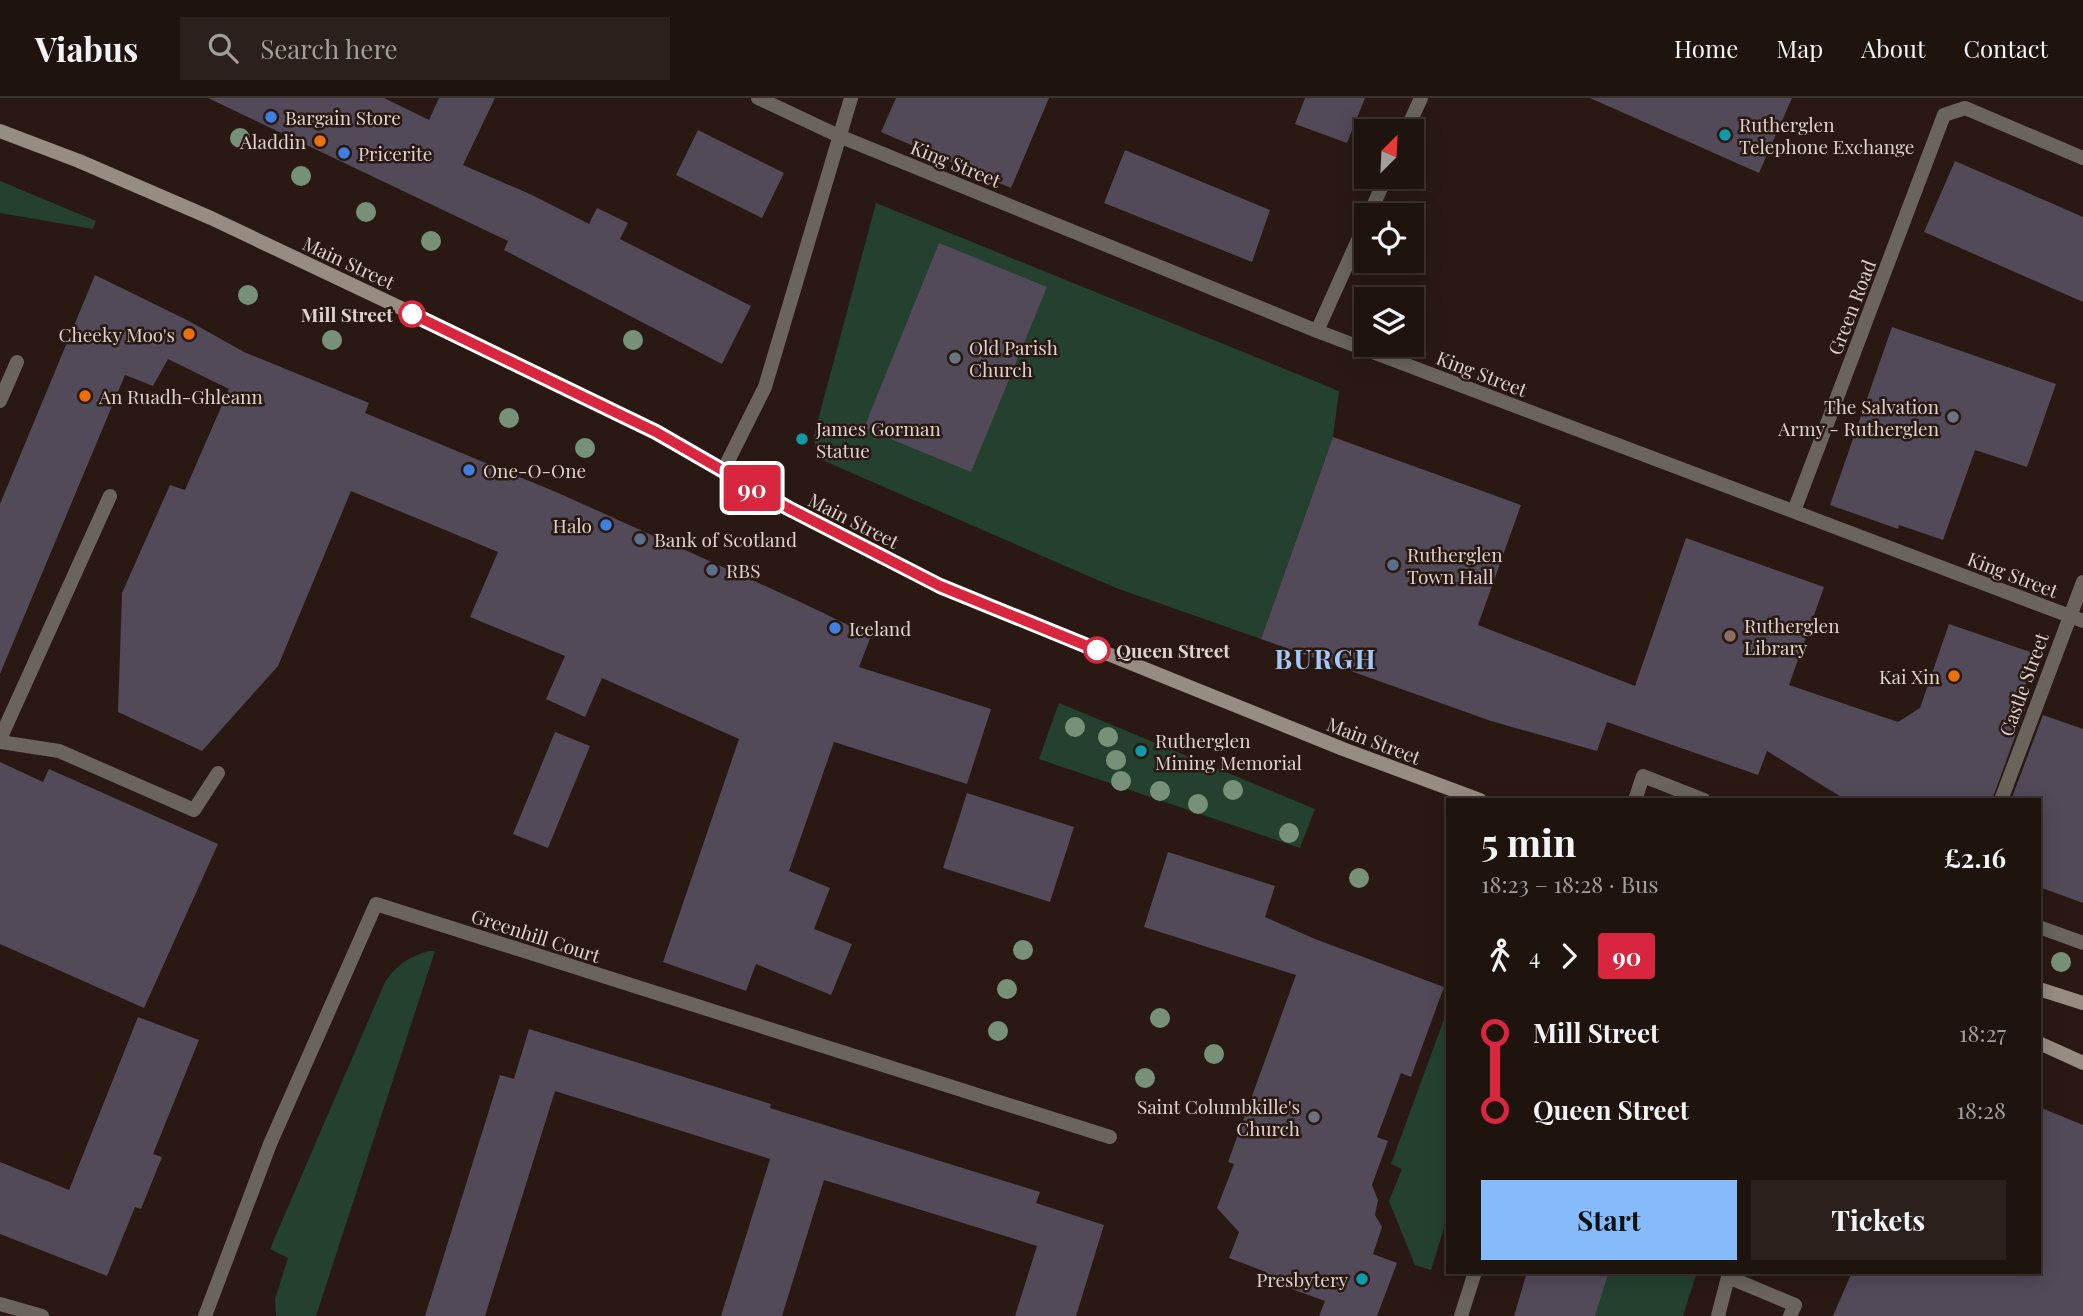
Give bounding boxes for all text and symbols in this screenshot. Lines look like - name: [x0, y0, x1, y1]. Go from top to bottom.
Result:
- search box: [180, 17, 670, 80]
- text: Viabus: [35, 26, 138, 70]
- icon: search: [204, 29, 242, 67]
- text: Search here: [260, 31, 398, 66]
- text: Home: [1674, 32, 1738, 64]
- text: Map: [1776, 32, 1823, 64]
- text: About: [1861, 32, 1925, 64]
- text: Contact: [1963, 32, 2048, 64]
- place label: Bargain Store: [285, 104, 401, 130]
- marker: Bargain Store: [263, 109, 279, 125]
- place label: Rutherglen Telephone Exchange: [1739, 111, 1914, 159]
- north arrow: [1354, 119, 1424, 189]
- map controls: [1354, 119, 1424, 357]
- marker: Rutherglen Telephone Exchange: [1717, 127, 1733, 143]
- place label: Aladdin: [239, 128, 307, 154]
- marker: Aladdin: [312, 133, 328, 149]
- street label: King Street: [907, 133, 1005, 193]
- place label: Pricerite: [358, 140, 432, 166]
- marker: Pricerite: [336, 145, 352, 161]
- button: locate: [1354, 203, 1424, 273]
- street label: Main Street: [299, 229, 399, 295]
- street label: Green Road: [1821, 256, 1881, 358]
- button: layers: [1354, 287, 1424, 357]
- place label: Mill Street: [301, 301, 393, 327]
- marker: Mill Street: [399, 301, 425, 327]
- place label: Cheeky Moo's: [58, 321, 175, 347]
- marker: Cheeky Moo's: [181, 326, 197, 342]
- place label: Old Parish Church: [969, 334, 1058, 382]
- street label: King Street: [1433, 344, 1531, 402]
- marker: Old Parish Church: [947, 350, 963, 366]
- place label: An Ruadh-Ghleann: [98, 383, 263, 409]
- marker: An Ruadh-Ghleann: [77, 388, 93, 404]
- place label: The Salvation Army - Rutherglen: [1777, 393, 1940, 441]
- marker: The Salvation Army - Rutherglen: [1945, 409, 1961, 425]
- place label: James Gorman Statue: [815, 415, 942, 463]
- marker: James Gorman Statue: [794, 431, 810, 447]
- place label: One-O-One: [483, 457, 586, 483]
- marker: One-O-One: [461, 462, 477, 478]
- line badge: 90: [720, 465, 784, 511]
- text: 90: [738, 472, 766, 504]
- street label: Main Street: [804, 486, 904, 554]
- place label: Halo: [553, 512, 592, 538]
- marker: Halo: [598, 517, 614, 533]
- place label: Bank of Scotland: [654, 526, 797, 552]
- marker: Bank of Scotland: [632, 531, 648, 547]
- place label: Rutherglen Town Hall: [1407, 541, 1503, 589]
- street label: King Street: [1964, 545, 2062, 603]
- place label: RBS: [726, 557, 760, 583]
- marker: Rutherglen Town Hall: [1385, 557, 1401, 573]
- marker: RBS: [704, 562, 720, 578]
- place label: Rutherglen Library: [1744, 612, 1840, 660]
- place label: Iceland: [849, 615, 911, 641]
- marker: Iceland: [827, 620, 843, 636]
- marker: Rutherglen Library: [1722, 628, 1738, 644]
- street label: Castle Street: [1992, 628, 2054, 739]
- marker: Queen Street: [1084, 637, 1110, 663]
- place label: Queen Street: [1116, 637, 1230, 663]
- district label: BURGH: [1274, 641, 1378, 676]
- place label: Kai Xin: [1879, 663, 1941, 689]
- marker: Kai Xin: [1946, 668, 1962, 684]
- street label: Main Street: [1323, 710, 1425, 770]
- place label: Rutherglen Mining Memorial: [1155, 727, 1303, 775]
- marker: Rutherglen Mining Memorial: [1133, 743, 1149, 759]
- text: 5 min: [1481, 816, 1576, 867]
- text: £2.16: [1944, 840, 2006, 875]
- text: 18:23 – 18:28 · Bus: [1481, 868, 1659, 899]
- street label: Greenhill Court: [468, 902, 604, 968]
- icon: walk: [1481, 937, 1519, 975]
- icon: forward: [1550, 937, 1588, 975]
- text: 4: [1529, 940, 1540, 971]
- text: 90: [1612, 940, 1641, 972]
- text: Mill Street: [1533, 1015, 1659, 1050]
- text: 18:27: [1959, 1017, 2006, 1048]
- text: Queen Street: [1533, 1092, 1689, 1127]
- place label: Saint Columbkille's Church: [1137, 1093, 1300, 1141]
- text: 18:28: [1956, 1094, 2006, 1125]
- marker: Saint Columbkille's Church: [1306, 1109, 1322, 1125]
- button: Start: [1481, 1180, 1737, 1260]
- button: Tickets: [1751, 1180, 2006, 1260]
- place label: Presbytery: [1256, 1266, 1348, 1292]
- marker: Presbytery: [1354, 1271, 1370, 1287]

